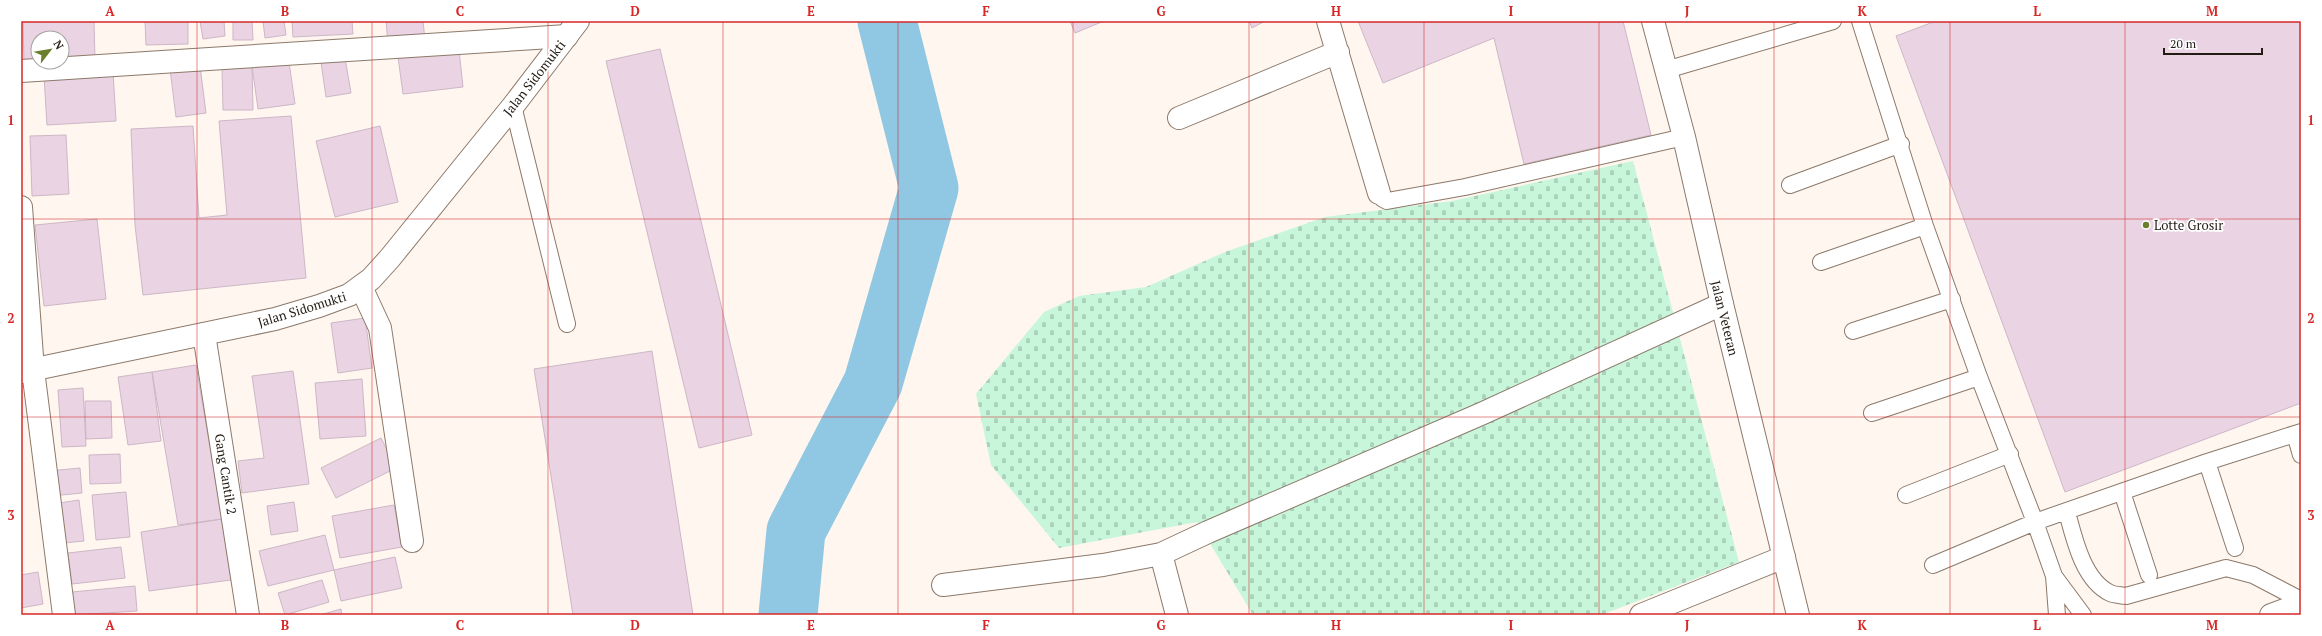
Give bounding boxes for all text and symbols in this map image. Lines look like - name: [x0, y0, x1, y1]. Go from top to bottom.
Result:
- text: A: [105, 2, 115, 20]
- text: B: [281, 2, 289, 20]
- text: C: [456, 2, 464, 20]
- text: D: [630, 2, 640, 20]
- text: E: [807, 2, 815, 20]
- text: F: [982, 2, 990, 20]
- text: G: [1156, 2, 1166, 20]
- text: H: [1331, 2, 1341, 20]
- text: I: [1509, 2, 1514, 20]
- text: J: [1685, 2, 1690, 20]
- text: K: [1857, 2, 1867, 20]
- text: L: [2033, 2, 2041, 20]
- text: M: [2206, 2, 2218, 20]
- north arrow: [30, 30, 70, 70]
- scale bar: [2164, 30, 2262, 56]
- street label: Jalan Sidomukti: [499, 36, 569, 120]
- text: 20 m: [2170, 36, 2197, 51]
- text: N: [50, 38, 67, 53]
- text: 1: [7, 111, 15, 129]
- text: 1: [2307, 111, 2315, 129]
- place label: Lotte Grosir: [2154, 216, 2223, 234]
- marker: Lotte Grosir: [2141, 220, 2151, 230]
- street label: Jalan Veteran: [1707, 279, 1743, 358]
- street label: Jalan Sidomukti: [255, 287, 349, 331]
- text: 2: [7, 309, 15, 327]
- text: 2: [2307, 309, 2315, 327]
- street label: Gang Cantik 2: [211, 432, 241, 516]
- text: 3: [7, 506, 15, 524]
- text: 3: [2307, 506, 2315, 524]
- text: A: [105, 616, 115, 634]
- text: B: [281, 616, 289, 634]
- text: C: [456, 616, 464, 634]
- text: D: [630, 616, 640, 634]
- text: E: [807, 616, 815, 634]
- text: F: [982, 616, 990, 634]
- text: G: [1156, 616, 1166, 634]
- text: H: [1331, 616, 1341, 634]
- text: I: [1509, 616, 1514, 634]
- text: J: [1685, 616, 1690, 634]
- text: K: [1857, 616, 1867, 634]
- text: L: [2033, 616, 2041, 634]
- text: M: [2206, 616, 2218, 634]

